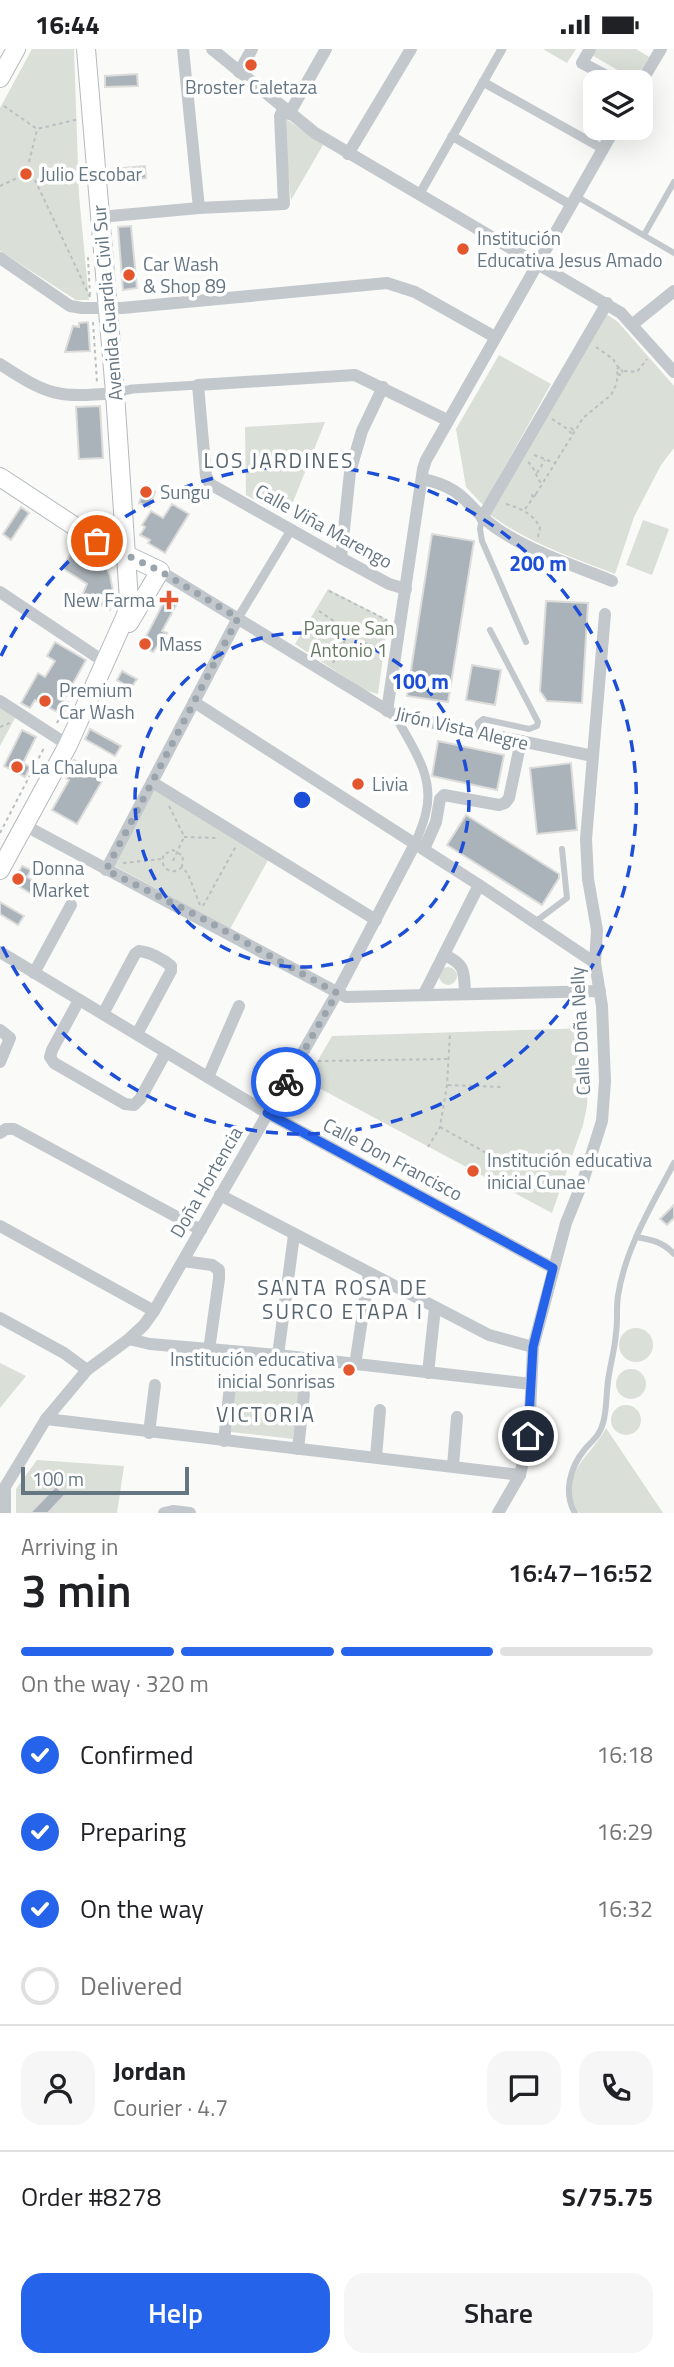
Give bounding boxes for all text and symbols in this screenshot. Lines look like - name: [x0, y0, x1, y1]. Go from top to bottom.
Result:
- text: 16:44: [35, 5, 100, 44]
- marker: Broster Caletaza: [243, 57, 259, 73]
- map controls: [583, 70, 653, 140]
- button: layers: [583, 70, 653, 140]
- place label: Broster Caletaza: [185, 72, 318, 101]
- place label: Julio Escobar: [40, 159, 142, 188]
- marker: Julio Escobar: [18, 166, 34, 182]
- street label: Avenida Guardia Civil Sur: [83, 203, 130, 402]
- place label: Institución Educativa Jesus Amado: [477, 223, 663, 274]
- marker: Institución Educativa Jesus Amado: [455, 241, 471, 257]
- place label: Car Wash & Shop 89: [143, 249, 226, 300]
- marker: Car Wash & Shop 89: [121, 267, 137, 283]
- district label: LOS JARDINES: [204, 444, 354, 476]
- street label: Calle Viña Marengo: [250, 476, 398, 575]
- place label: Sungu: [160, 477, 210, 506]
- marker: Sungu: [138, 484, 154, 500]
- pin: [67, 511, 127, 571]
- icon: bag: [78, 522, 116, 560]
- text: 200 m: [509, 547, 567, 579]
- place label: New Farma: [63, 585, 155, 614]
- marker: New Farma: [161, 592, 177, 608]
- park label: Parque San Antonio 1: [304, 613, 394, 664]
- place label: Mass: [159, 629, 202, 658]
- marker: Mass: [137, 636, 153, 652]
- text: 100 m: [391, 665, 449, 697]
- place label: Premium Car Wash: [59, 675, 135, 726]
- marker: Premium Car Wash: [37, 693, 53, 709]
- street label: Jirón Vista Alegre: [393, 698, 532, 757]
- place label: La Chalupa: [31, 752, 118, 781]
- marker: La Chalupa: [9, 759, 25, 775]
- place label: Livia: [372, 769, 409, 798]
- marker: Livia: [350, 776, 366, 792]
- centre of rings: [290, 788, 314, 812]
- place label: Donna Market: [32, 853, 89, 904]
- marker: Donna Market: [10, 871, 26, 887]
- street label: Calle Doña Nelly: [562, 966, 597, 1096]
- courier: [251, 1047, 321, 1117]
- icon: bike: [267, 1063, 305, 1101]
- street label: Calle Don Francisco: [318, 1110, 468, 1208]
- street label: Doña Hortencia: [162, 1120, 249, 1243]
- place label: Institución educativa inicial Cunae: [487, 1145, 653, 1196]
- marker: Institución educativa inicial Cunae: [465, 1163, 481, 1179]
- district label: SANTA ROSA DE SURCO ETAPA I: [257, 1271, 429, 1327]
- place label: Institución educativa inicial Sonrisas: [170, 1344, 335, 1395]
- marker: Institución educativa inicial Sonrisas: [341, 1362, 357, 1378]
- district label: VICTORIA: [216, 1398, 316, 1430]
- pin: [498, 1406, 558, 1466]
- icon: home: [509, 1417, 547, 1455]
- scale bar: [21, 1464, 189, 1496]
- text: 100 m: [32, 1464, 84, 1493]
- text: Arriving in: [21, 1529, 118, 1564]
- text: 16:47–16:52: [508, 1553, 653, 1592]
- text: 3 min: [21, 1555, 132, 1625]
- text: On the way · 320 m: [21, 1666, 209, 1701]
- text: Confirmed: [80, 1735, 194, 1774]
- icon: check: [21, 1736, 59, 1774]
- text: 16:18: [596, 1737, 653, 1772]
- text: Preparing: [80, 1812, 186, 1851]
- icon: check: [21, 1813, 59, 1851]
- text: 16:29: [596, 1814, 653, 1849]
- text: On the way: [80, 1889, 204, 1928]
- icon: check: [21, 1890, 59, 1928]
- text: 16:32: [596, 1891, 653, 1926]
- text: Delivered: [80, 1966, 183, 2005]
- button: person: [21, 2051, 95, 2125]
- text: Jordan: [113, 2051, 186, 2090]
- button: chat: [487, 2051, 561, 2125]
- button: phone: [579, 2051, 653, 2125]
- text: Courier · 4.7: [113, 2090, 228, 2125]
- text: Order #8278: [21, 2177, 161, 2216]
- text: S/75.75: [562, 2177, 653, 2216]
- button: Help: [21, 2273, 330, 2353]
- button: Share: [344, 2273, 653, 2353]

